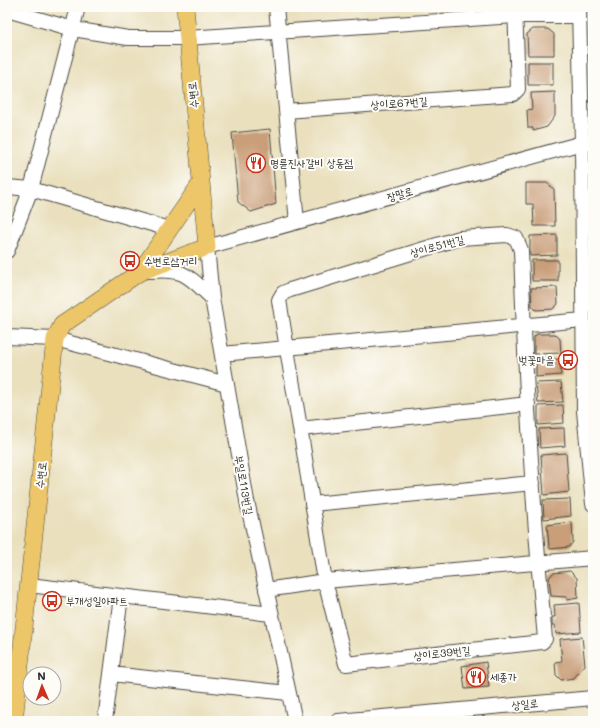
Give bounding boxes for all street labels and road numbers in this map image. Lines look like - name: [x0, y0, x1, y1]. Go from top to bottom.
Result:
- street label: 수변로: [184, 81, 201, 109]
- street label: 상이로67번길: [370, 93, 428, 112]
- street label: 장말로: [385, 183, 415, 204]
- street label: 상이로51번길: [408, 231, 466, 260]
- street label: 부일로113번길: [232, 454, 257, 516]
- street label: 수변로: [32, 461, 49, 489]
- street label: 상이로39번길: [413, 642, 471, 663]
- street label: 상일로: [511, 695, 539, 712]

